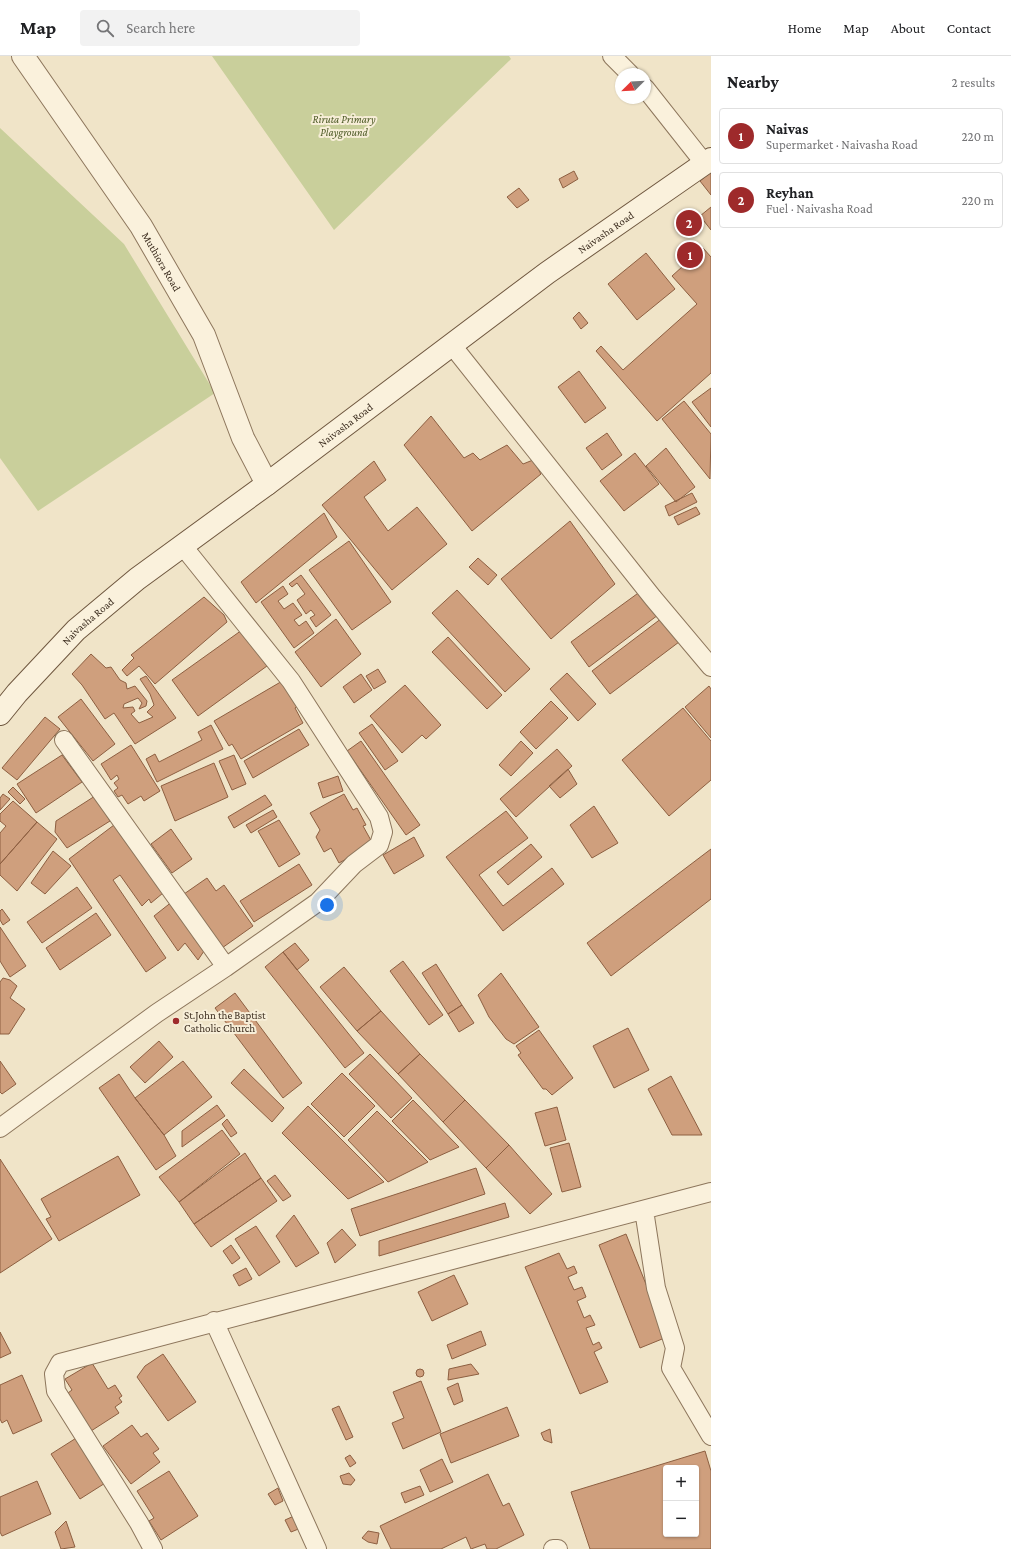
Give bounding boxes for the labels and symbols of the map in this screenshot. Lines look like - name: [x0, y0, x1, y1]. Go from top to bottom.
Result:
- north arrow: [615, 68, 651, 104]
- park label: Riruta Primary Playground: [312, 113, 376, 139]
- pin: 2: [676, 208, 702, 238]
- street label: Naivasha Road: [576, 209, 636, 256]
- street label: Muthiora Road: [140, 230, 183, 293]
- pin: 1: [677, 240, 703, 270]
- street label: Naivasha Road: [316, 400, 375, 449]
- street label: Naivasha Road: [59, 595, 116, 647]
- your location: [317, 895, 337, 915]
- place label: St.John the Baptist Catholic Church: [184, 1009, 266, 1034]
- marker: St.John the Baptist Catholic Church: [171, 1016, 181, 1026]

